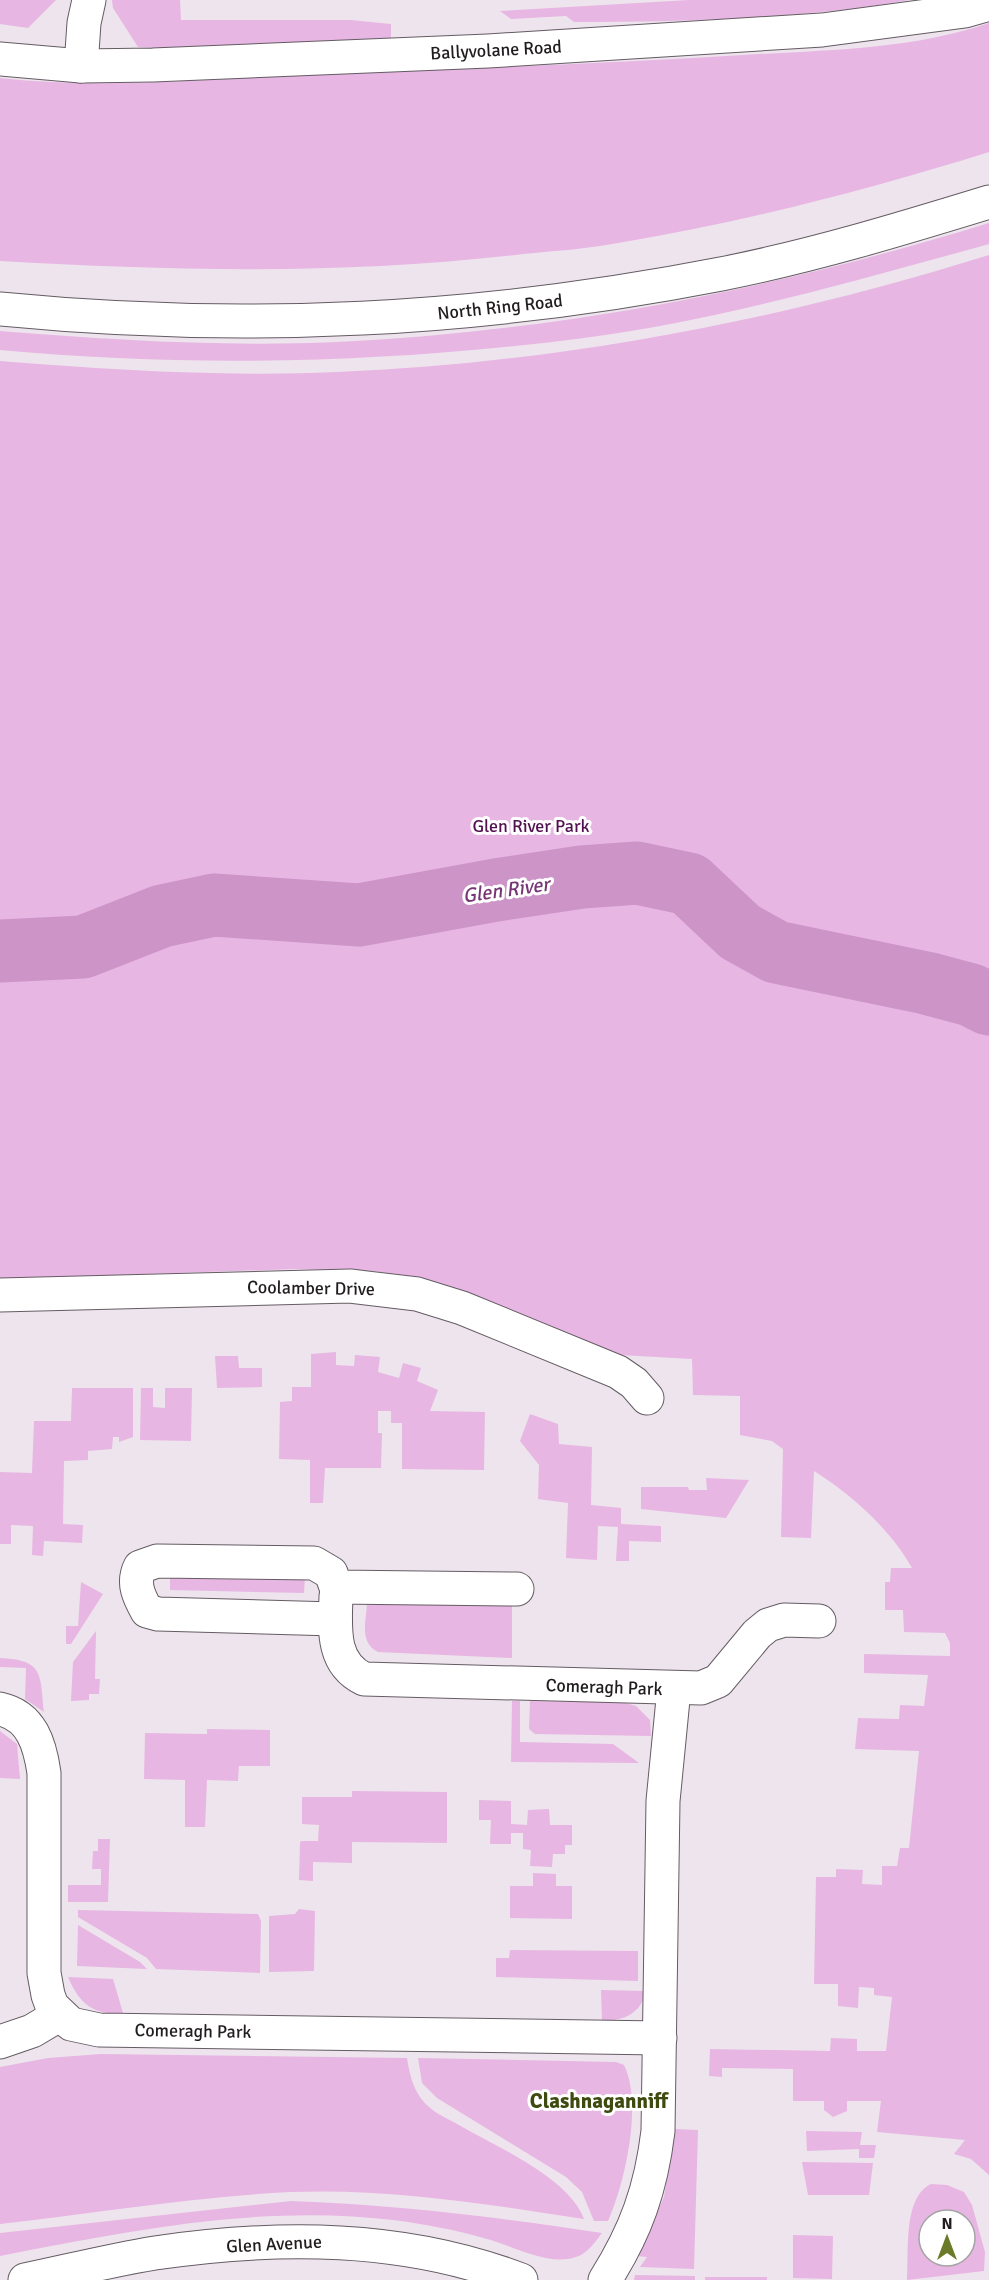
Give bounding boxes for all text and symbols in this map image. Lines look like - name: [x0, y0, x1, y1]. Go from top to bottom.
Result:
- street label: Ballyvolane Road: [430, 36, 562, 64]
- street label: North Ring Road: [436, 289, 564, 325]
- park label: Glen River Park: [472, 815, 590, 837]
- water label: Glen River: [461, 871, 554, 908]
- street label: Coolamber Drive: [247, 1276, 375, 1300]
- street label: Comeragh Park: [545, 1674, 663, 1700]
- street label: Comeragh Park: [134, 2019, 252, 2043]
- district label: Clashnaganniff: [530, 2088, 669, 2114]
- north arrow: [917, 2208, 977, 2268]
- text: N: [941, 2214, 953, 2234]
- street label: Glen Avenue: [226, 2231, 322, 2257]

